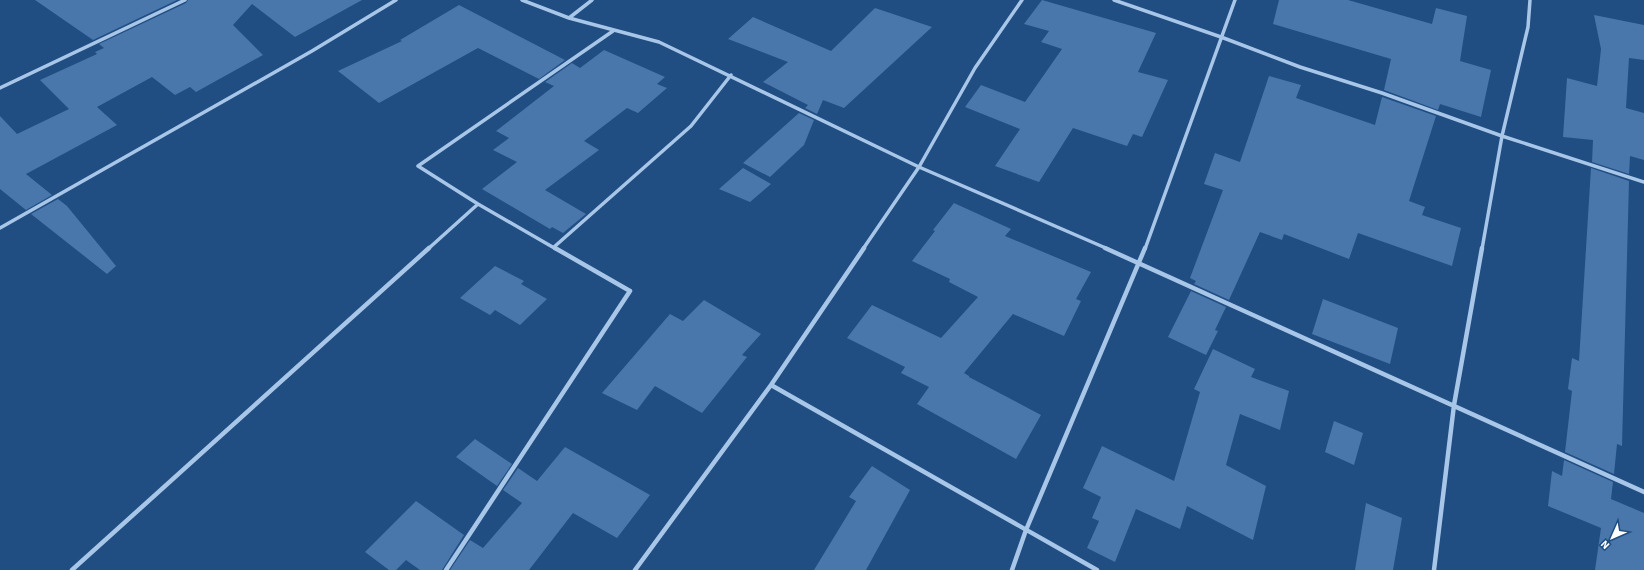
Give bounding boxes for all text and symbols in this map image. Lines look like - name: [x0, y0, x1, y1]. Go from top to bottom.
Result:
- north arrow: [1592, 518, 1632, 558]
- text: N: [1597, 537, 1613, 553]

